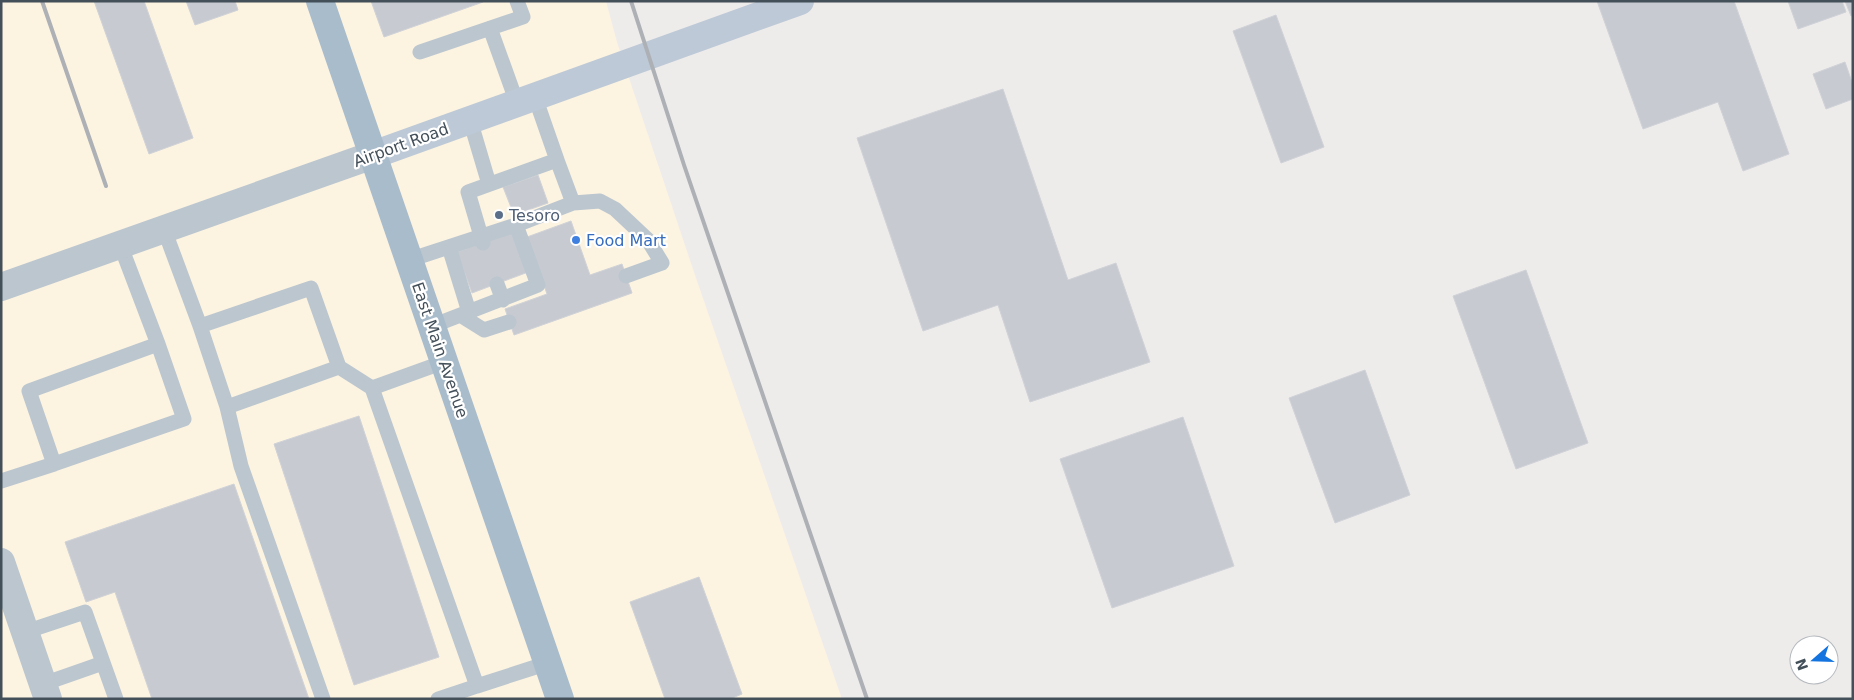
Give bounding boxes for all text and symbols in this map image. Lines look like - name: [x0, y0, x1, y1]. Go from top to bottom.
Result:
- street label: Airport Road: [351, 119, 451, 171]
- place label: Tesoro: [508, 206, 560, 225]
- marker: Tesoro: [493, 209, 505, 221]
- place label: Food Mart: [586, 231, 666, 250]
- marker: Food Mart: [570, 234, 582, 246]
- street label: East Main Avenue: [408, 280, 472, 420]
- north arrow: [1789, 635, 1839, 685]
- text: N: [1792, 656, 1811, 673]

